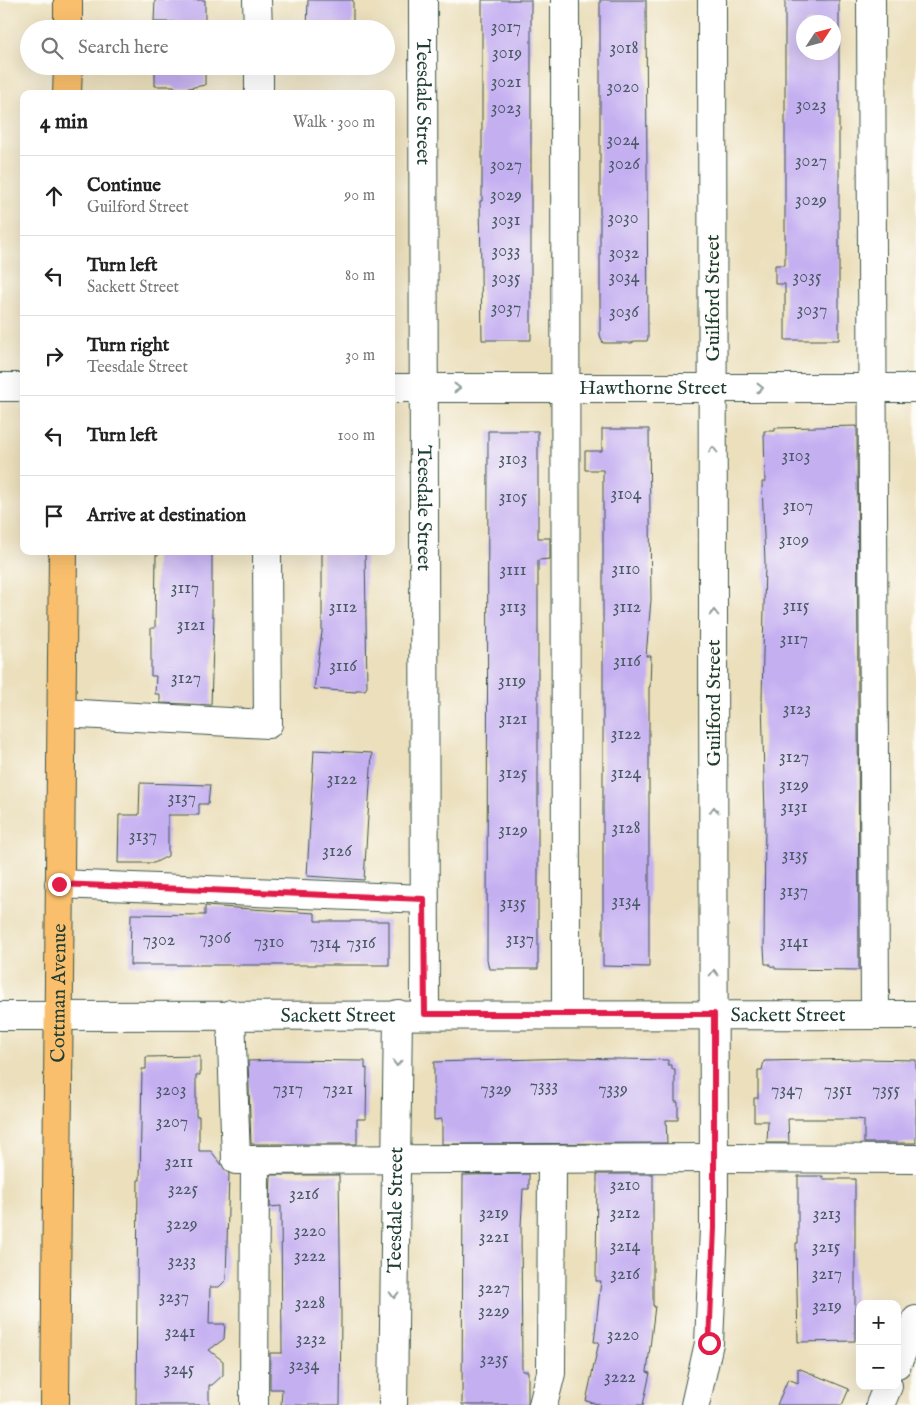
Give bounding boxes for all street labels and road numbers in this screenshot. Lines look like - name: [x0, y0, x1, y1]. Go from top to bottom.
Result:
- street label: Teesdale Street: [411, 39, 436, 165]
- street label: Guilford Street: [701, 234, 726, 362]
- street label: Hawthorne Street: [579, 376, 727, 401]
- street label: Teesdale Street: [411, 445, 437, 571]
- street label: Guilford Street: [702, 639, 727, 767]
- street label: Cottman Avenue: [46, 923, 72, 1063]
- street label: Sackett Street: [280, 1003, 396, 1028]
- street label: Sackett Street: [730, 1003, 846, 1028]
- street label: Teesdale Street: [382, 1147, 409, 1273]

